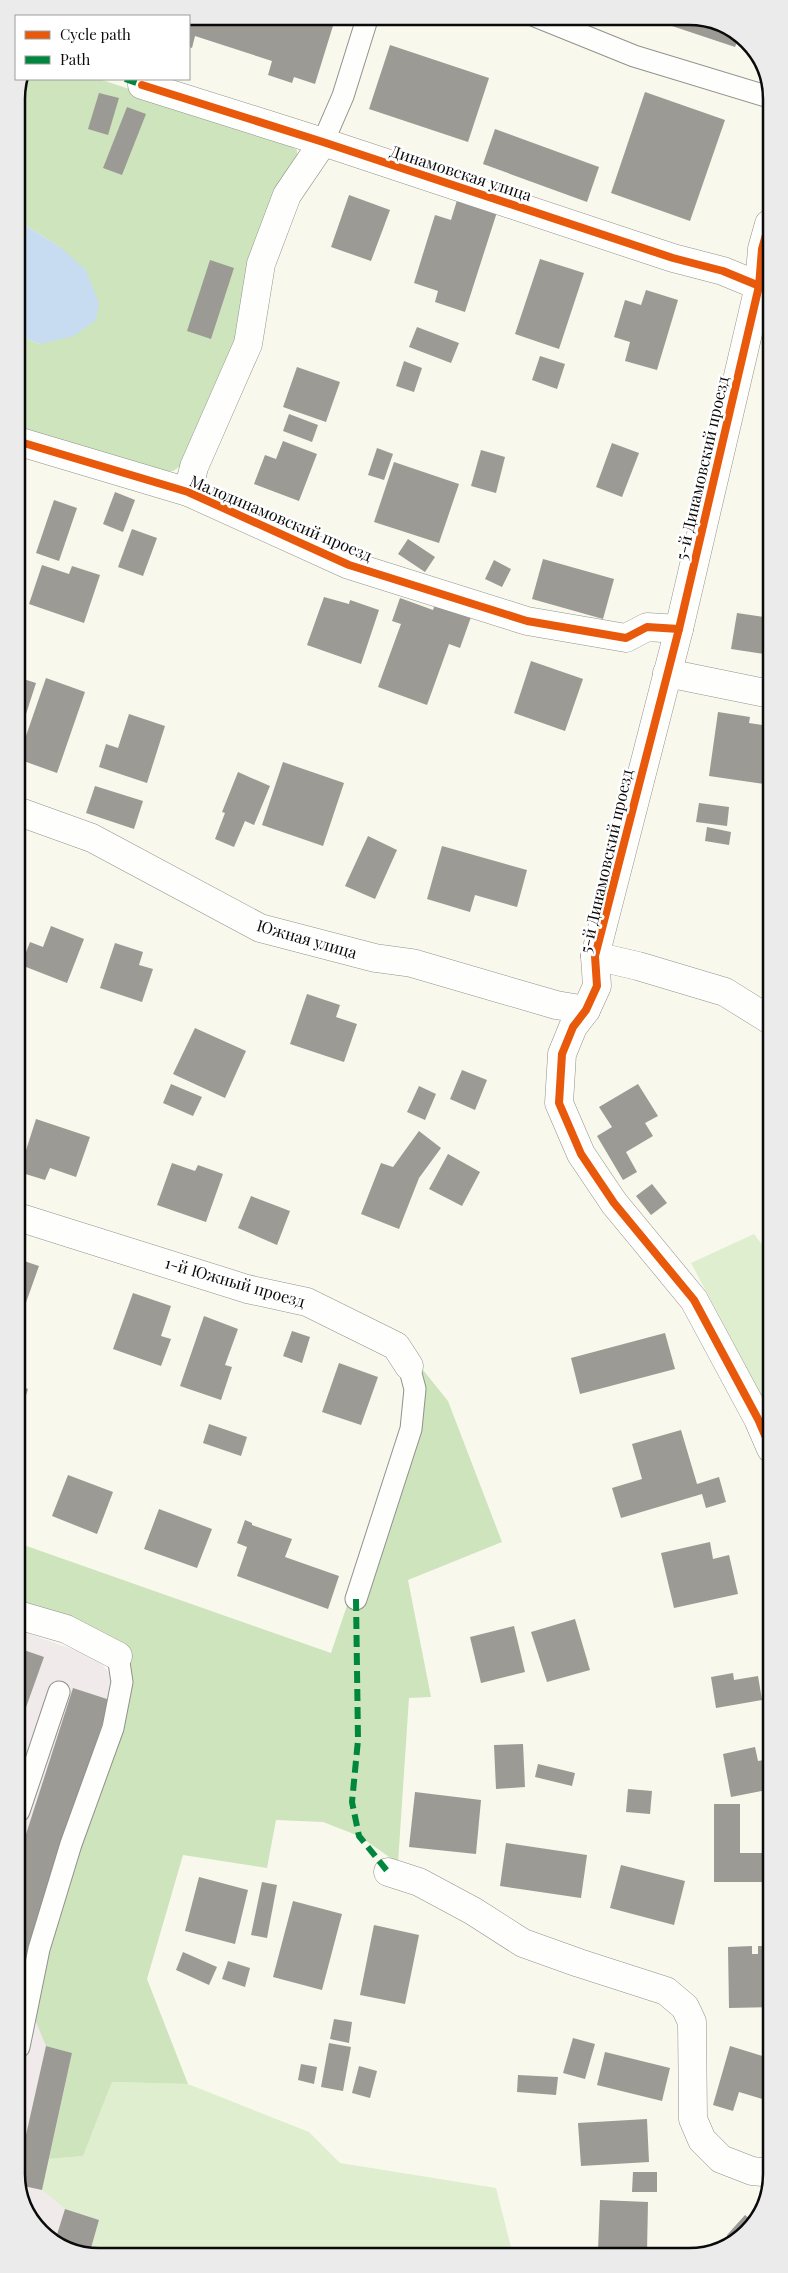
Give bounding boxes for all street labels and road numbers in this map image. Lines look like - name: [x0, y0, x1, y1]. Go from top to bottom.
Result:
- street label: Динамовская улица: [388, 140, 534, 205]
- street label: 5-й Динамовский проезд: [670, 373, 733, 562]
- street label: Малодинамовский проезд: [187, 470, 376, 566]
- street label: 5-й Динамовский проезд: [574, 766, 637, 955]
- street label: Южная улица: [255, 914, 360, 963]
- street label: 1-й Южный проезд: [163, 1251, 308, 1312]

